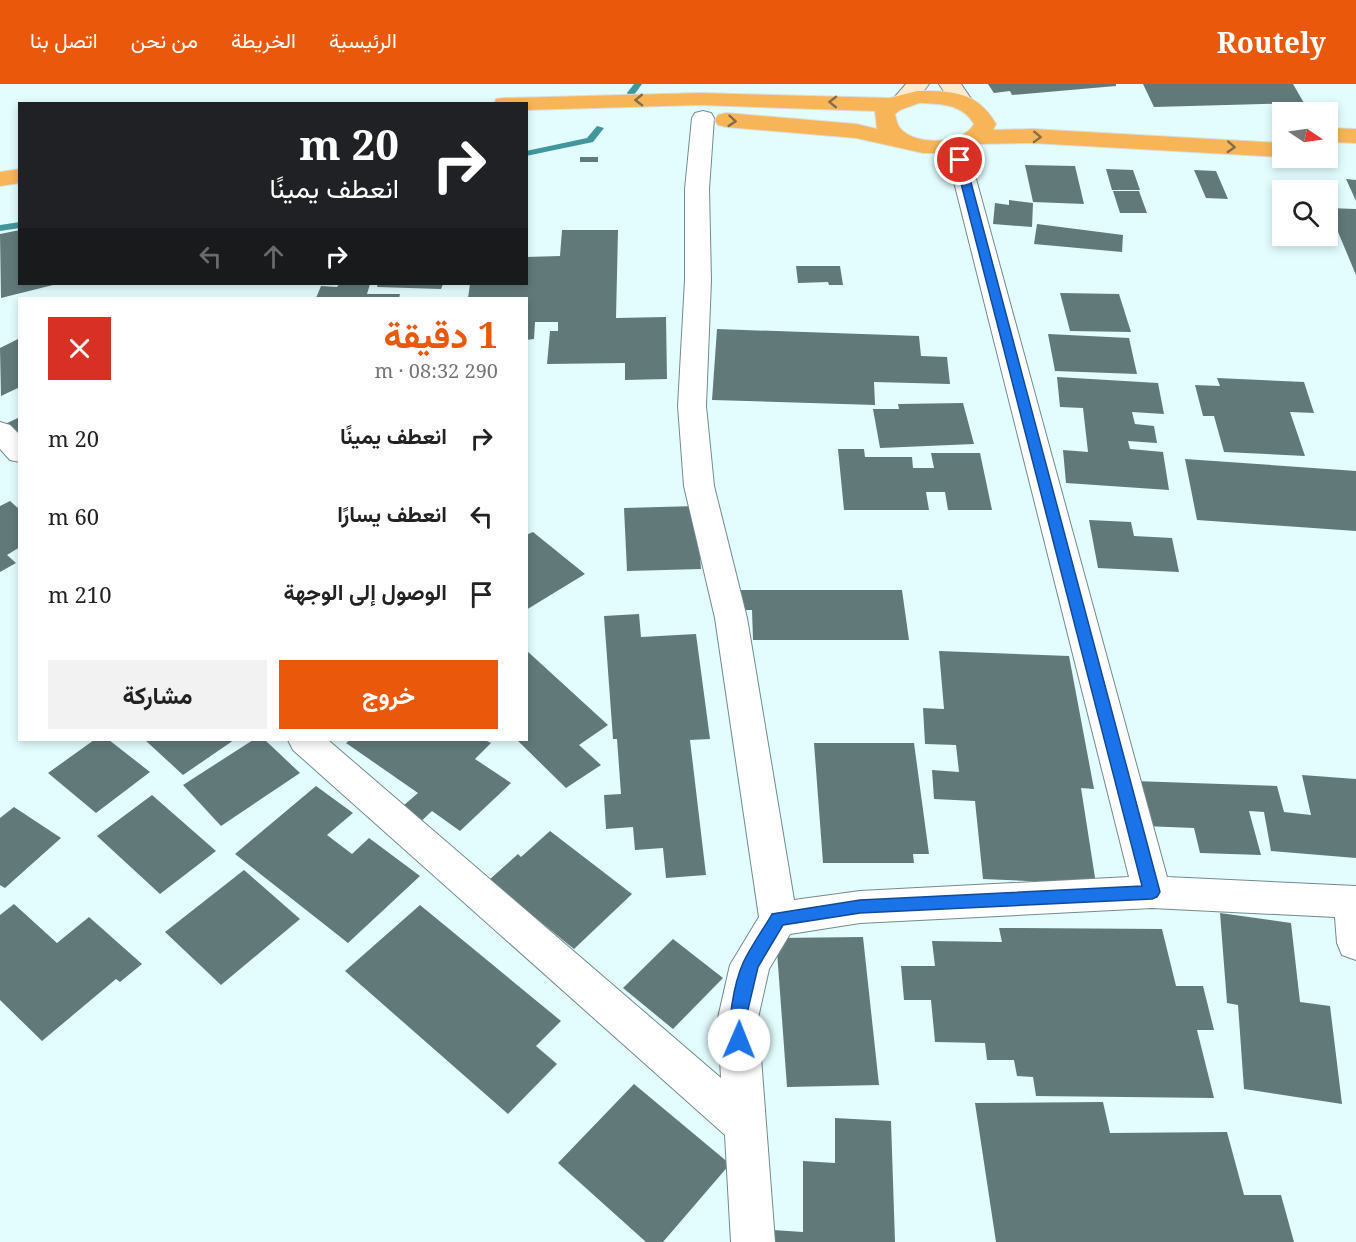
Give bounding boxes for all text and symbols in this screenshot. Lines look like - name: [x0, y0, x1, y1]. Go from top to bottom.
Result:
- text: Routely: [1217, 23, 1326, 61]
- text: اتصل بنا: [30, 26, 98, 54]
- text: من نحن: [131, 26, 198, 54]
- text: الخريطة: [231, 26, 296, 54]
- text: الرئيسية: [329, 26, 397, 54]
- one-way arrow: [634, 94, 643, 106]
- one-way arrow: [829, 96, 838, 109]
- north arrow: [1272, 102, 1338, 168]
- map controls: [1272, 102, 1338, 246]
- one-way arrow: [727, 114, 736, 127]
- text: 20 m: [299, 115, 399, 172]
- icon: right: [420, 126, 498, 204]
- one-way arrow: [1032, 130, 1041, 143]
- pin: [934, 134, 985, 185]
- one-way arrow: [1227, 141, 1236, 154]
- icon: arrive: [943, 143, 976, 176]
- text: انعطف يمينًا: [269, 169, 399, 206]
- button: search: [1272, 180, 1338, 246]
- icon: left: [194, 240, 227, 273]
- icon: ahead: [257, 240, 290, 273]
- icon: right: [320, 240, 353, 273]
- text: 1 دقيقة: [383, 310, 498, 359]
- button: close: [48, 317, 111, 380]
- text: 290 m · 08:32: [375, 357, 498, 384]
- text: انعطف يمينًا: [340, 420, 447, 450]
- icon: right: [465, 422, 498, 455]
- text: 20 m: [48, 423, 99, 453]
- text: انعطف يسارًا: [337, 498, 447, 528]
- icon: left: [465, 500, 498, 533]
- text: 60 m: [48, 501, 99, 531]
- text: الوصول إلى الوجهة: [283, 576, 447, 606]
- icon: arrive: [465, 578, 498, 611]
- text: 210 m: [48, 579, 111, 609]
- button: مشاركة: [48, 660, 267, 729]
- button: خروج: [279, 660, 498, 729]
- position arrow: [707, 1008, 771, 1072]

